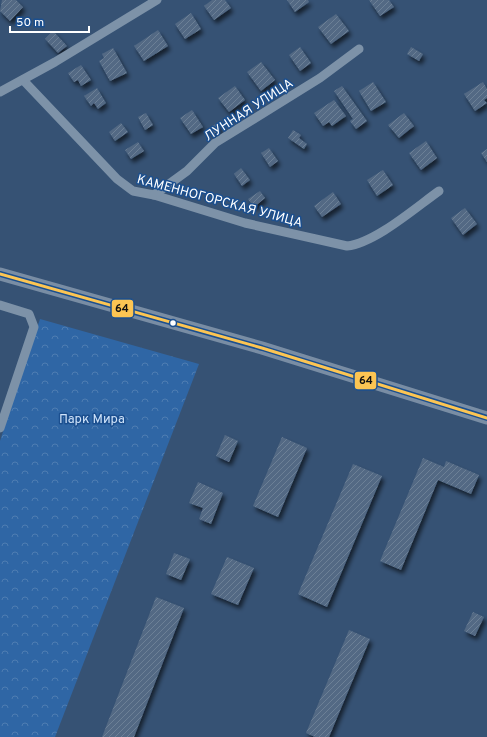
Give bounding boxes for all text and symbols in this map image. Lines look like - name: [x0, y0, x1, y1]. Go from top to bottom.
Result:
- scale bar: [10, 8, 89, 34]
- text: 50 m: [16, 15, 44, 31]
- street label: ЛУННАЯ УЛИЦА: [202, 76, 297, 145]
- street label: КАМЕННОГОРСКАЯ УЛИЦА: [135, 172, 304, 232]
- line badge: 64: [111, 299, 134, 318]
- text: 64: [115, 302, 129, 316]
- unlabelled marker: [168, 318, 178, 328]
- line badge: 64: [354, 371, 377, 390]
- text: 64: [359, 374, 373, 388]
- park label: Парк Мира: [59, 412, 125, 428]

